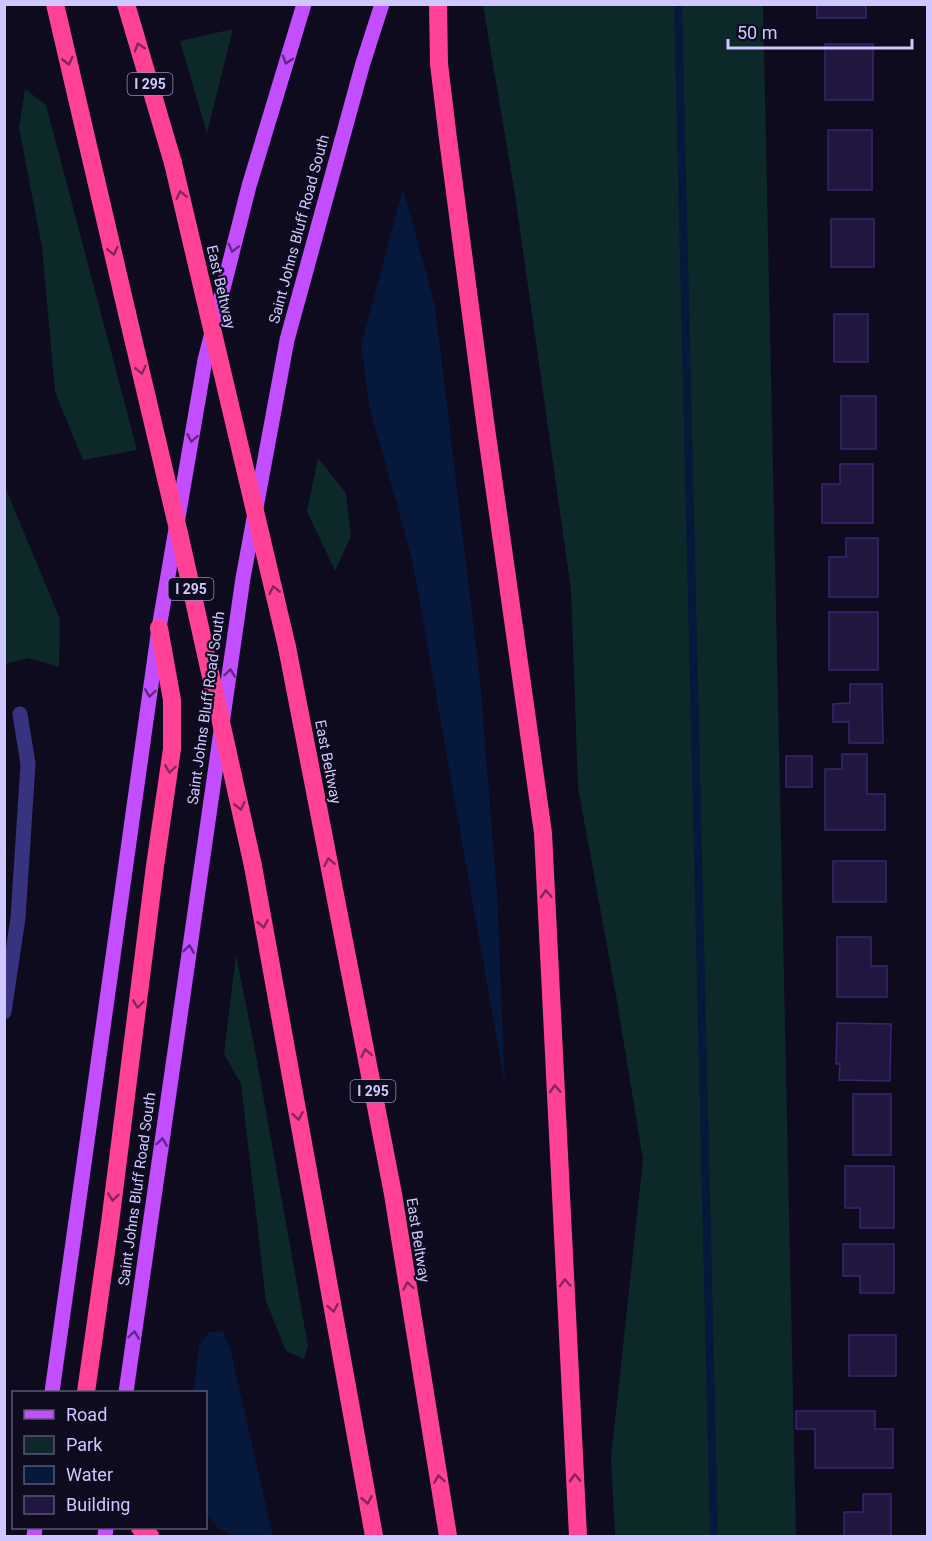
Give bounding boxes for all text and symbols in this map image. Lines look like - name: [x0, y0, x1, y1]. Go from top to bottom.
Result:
- scale bar: [728, 12, 912, 50]
- text: 50 m: [737, 22, 777, 43]
- one-way arrow: [134, 42, 146, 53]
- one-way arrow: [282, 54, 294, 65]
- one-way arrow: [61, 56, 74, 66]
- road number: I 295: [128, 73, 172, 95]
- street label: Saint Johns Bluff Road South: [265, 133, 333, 325]
- one-way arrow: [175, 191, 188, 201]
- street label: East Beltway: [203, 243, 239, 331]
- one-way arrow: [228, 243, 241, 253]
- one-way arrow: [105, 246, 118, 256]
- one-way arrow: [133, 365, 146, 375]
- one-way arrow: [186, 433, 198, 443]
- road number: I 295: [168, 578, 213, 600]
- one-way arrow: [268, 585, 281, 595]
- street label: Saint Johns Bluff Road South: [184, 610, 228, 806]
- one-way arrow: [223, 668, 235, 677]
- one-way arrow: [145, 688, 157, 697]
- street label: East Beltway: [311, 718, 345, 806]
- one-way arrow: [164, 764, 176, 773]
- one-way arrow: [232, 801, 245, 811]
- one-way arrow: [323, 857, 336, 867]
- one-way arrow: [539, 889, 552, 898]
- one-way arrow: [257, 919, 269, 929]
- one-way arrow: [182, 944, 195, 953]
- one-way arrow: [132, 999, 144, 1008]
- one-way arrow: [360, 1048, 373, 1058]
- road number: I 295: [350, 1080, 395, 1102]
- one-way arrow: [549, 1084, 562, 1093]
- street label: Saint Johns Bluff Road South: [115, 1091, 159, 1287]
- one-way arrow: [291, 1111, 304, 1121]
- one-way arrow: [155, 1137, 167, 1146]
- one-way arrow: [107, 1193, 120, 1202]
- street label: East Beltway: [402, 1196, 434, 1284]
- one-way arrow: [559, 1279, 572, 1288]
- one-way arrow: [402, 1282, 414, 1291]
- one-way arrow: [326, 1303, 338, 1312]
- one-way arrow: [128, 1330, 140, 1339]
- legend: [12, 1391, 207, 1529]
- text: Road: [66, 1404, 107, 1425]
- text: Park: [66, 1434, 103, 1455]
- text: Water: [66, 1464, 113, 1485]
- one-way arrow: [433, 1474, 446, 1484]
- one-way arrow: [569, 1474, 582, 1483]
- text: Building: [66, 1494, 130, 1515]
- one-way arrow: [360, 1494, 373, 1504]

